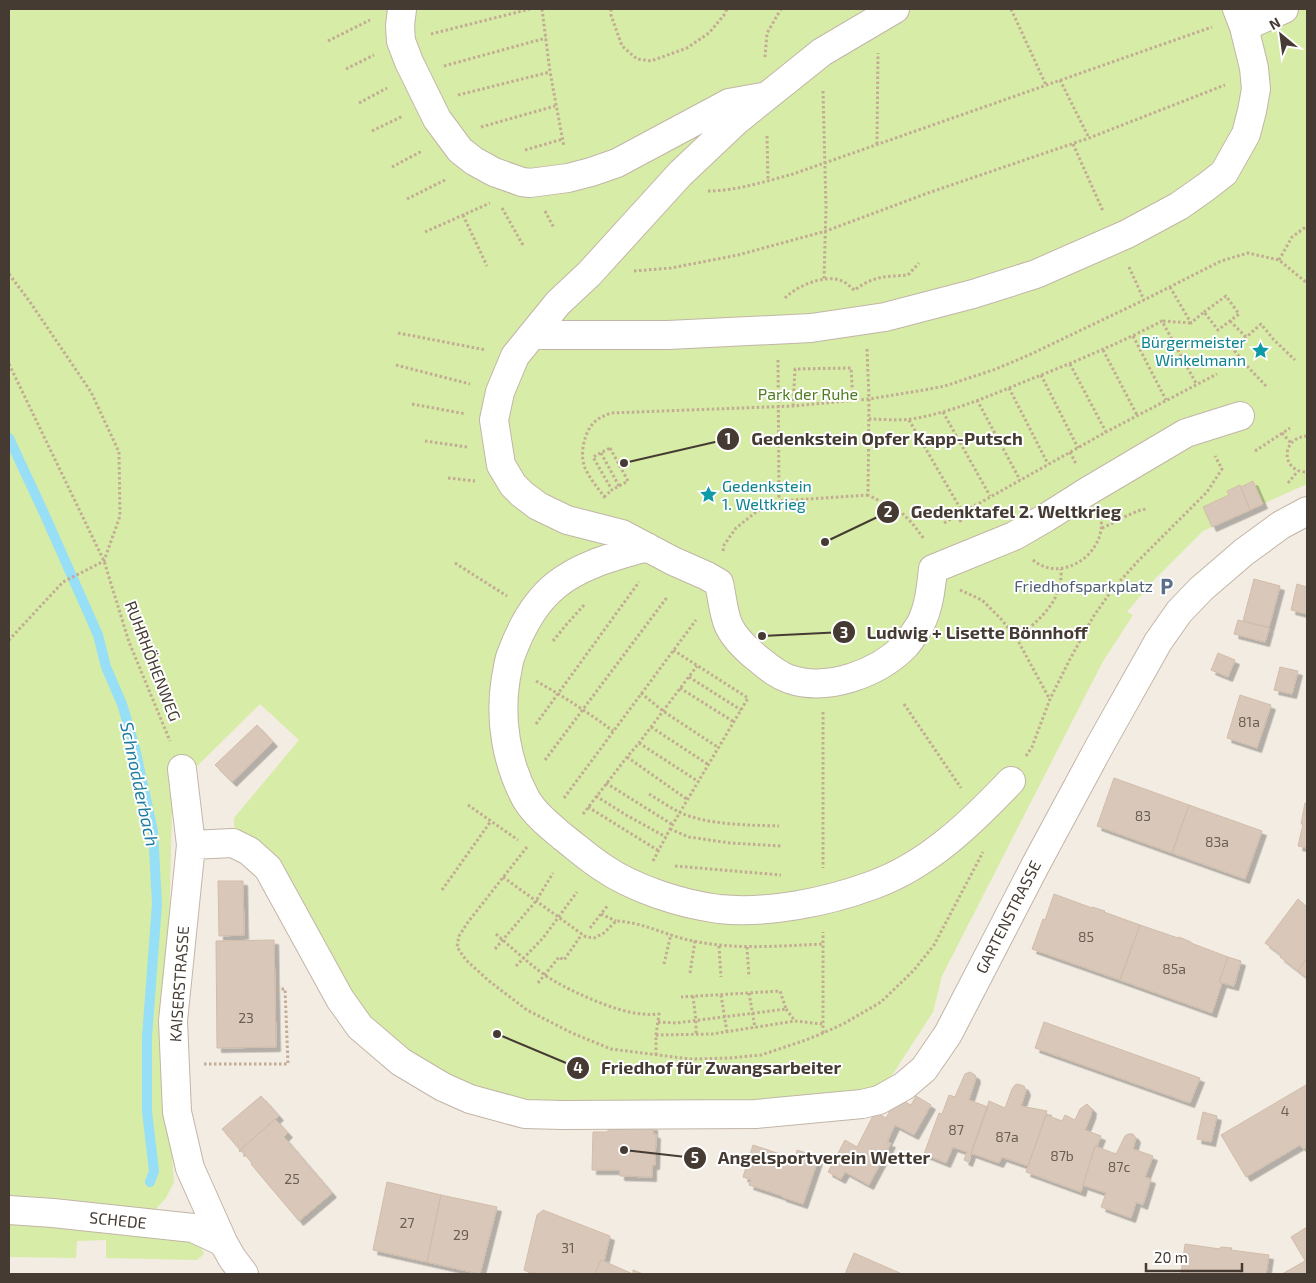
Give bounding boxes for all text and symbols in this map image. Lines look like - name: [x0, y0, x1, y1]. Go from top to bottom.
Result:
- north arrow: [1256, 10, 1306, 60]
- text: N: [1266, 13, 1283, 33]
- place label: Bürgermeister Winkelmann: [1141, 332, 1247, 369]
- place icon: Bürgermeister Winkelmann: [1250, 341, 1270, 361]
- park label: Park der Ruhe: [758, 384, 858, 403]
- callout: Gedenkstein Opfer Kapp-Putsch: [716, 422, 1033, 455]
- text: Gedenkstein Opfer Kapp-Putsch: [751, 427, 1023, 449]
- text: 1: [725, 429, 731, 447]
- place label: Gedenkstein 1. Weltkrieg: [722, 476, 812, 513]
- place icon: Gedenkstein 1. Weltkrieg: [698, 485, 718, 505]
- callout: Gedenktafel 2. Weltkrieg: [875, 496, 1131, 529]
- text: Gedenktafel 2. Weltkrieg: [911, 500, 1122, 522]
- text: 2: [884, 502, 893, 520]
- place label: Friedhofsparkplatz: [1014, 576, 1153, 595]
- parking icon: Friedhofsparkplatz: [1157, 576, 1177, 596]
- street label: RUHRHÖHENWEG: [122, 598, 185, 724]
- callout: Ludwig + Lisette Bönnhoff: [831, 616, 1098, 649]
- text: Ludwig + Lisette Bönnhoff: [866, 621, 1089, 643]
- text: 3: [840, 623, 848, 641]
- house number: 81a: [1238, 713, 1260, 730]
- water label: Schnodderbach: [116, 719, 164, 848]
- house number: 83: [1135, 807, 1151, 824]
- house number: 83a: [1205, 833, 1229, 850]
- street label: GARTENSTRASSE: [971, 857, 1044, 976]
- street label: KAISERSTRASSE: [165, 925, 192, 1043]
- house number: 85: [1078, 928, 1094, 945]
- house number: 85a: [1162, 960, 1186, 977]
- house number: 23: [238, 1009, 254, 1026]
- callout: Friedhof für Zwangsarbeiter: [565, 1051, 851, 1084]
- text: Friedhof für Zwangsarbeiter: [601, 1056, 841, 1078]
- text: 4: [573, 1058, 583, 1076]
- house number: 4: [1281, 1102, 1289, 1119]
- house number: 87: [948, 1121, 964, 1138]
- house number: 87a: [995, 1128, 1019, 1145]
- callout: Angelsportverein Wetter: [683, 1142, 940, 1175]
- text: Angelsportverein Wetter: [718, 1146, 931, 1168]
- house number: 87b: [1050, 1147, 1074, 1164]
- text: 5: [691, 1148, 699, 1166]
- house number: 87c: [1108, 1158, 1130, 1175]
- house number: 25: [284, 1170, 300, 1187]
- street label: SCHEDE: [89, 1207, 148, 1232]
- house number: 27: [399, 1214, 415, 1231]
- house number: 29: [453, 1226, 469, 1243]
- house number: 31: [561, 1239, 575, 1256]
- scale bar: [1146, 1240, 1242, 1272]
- text: 20 m: [1154, 1248, 1188, 1266]

